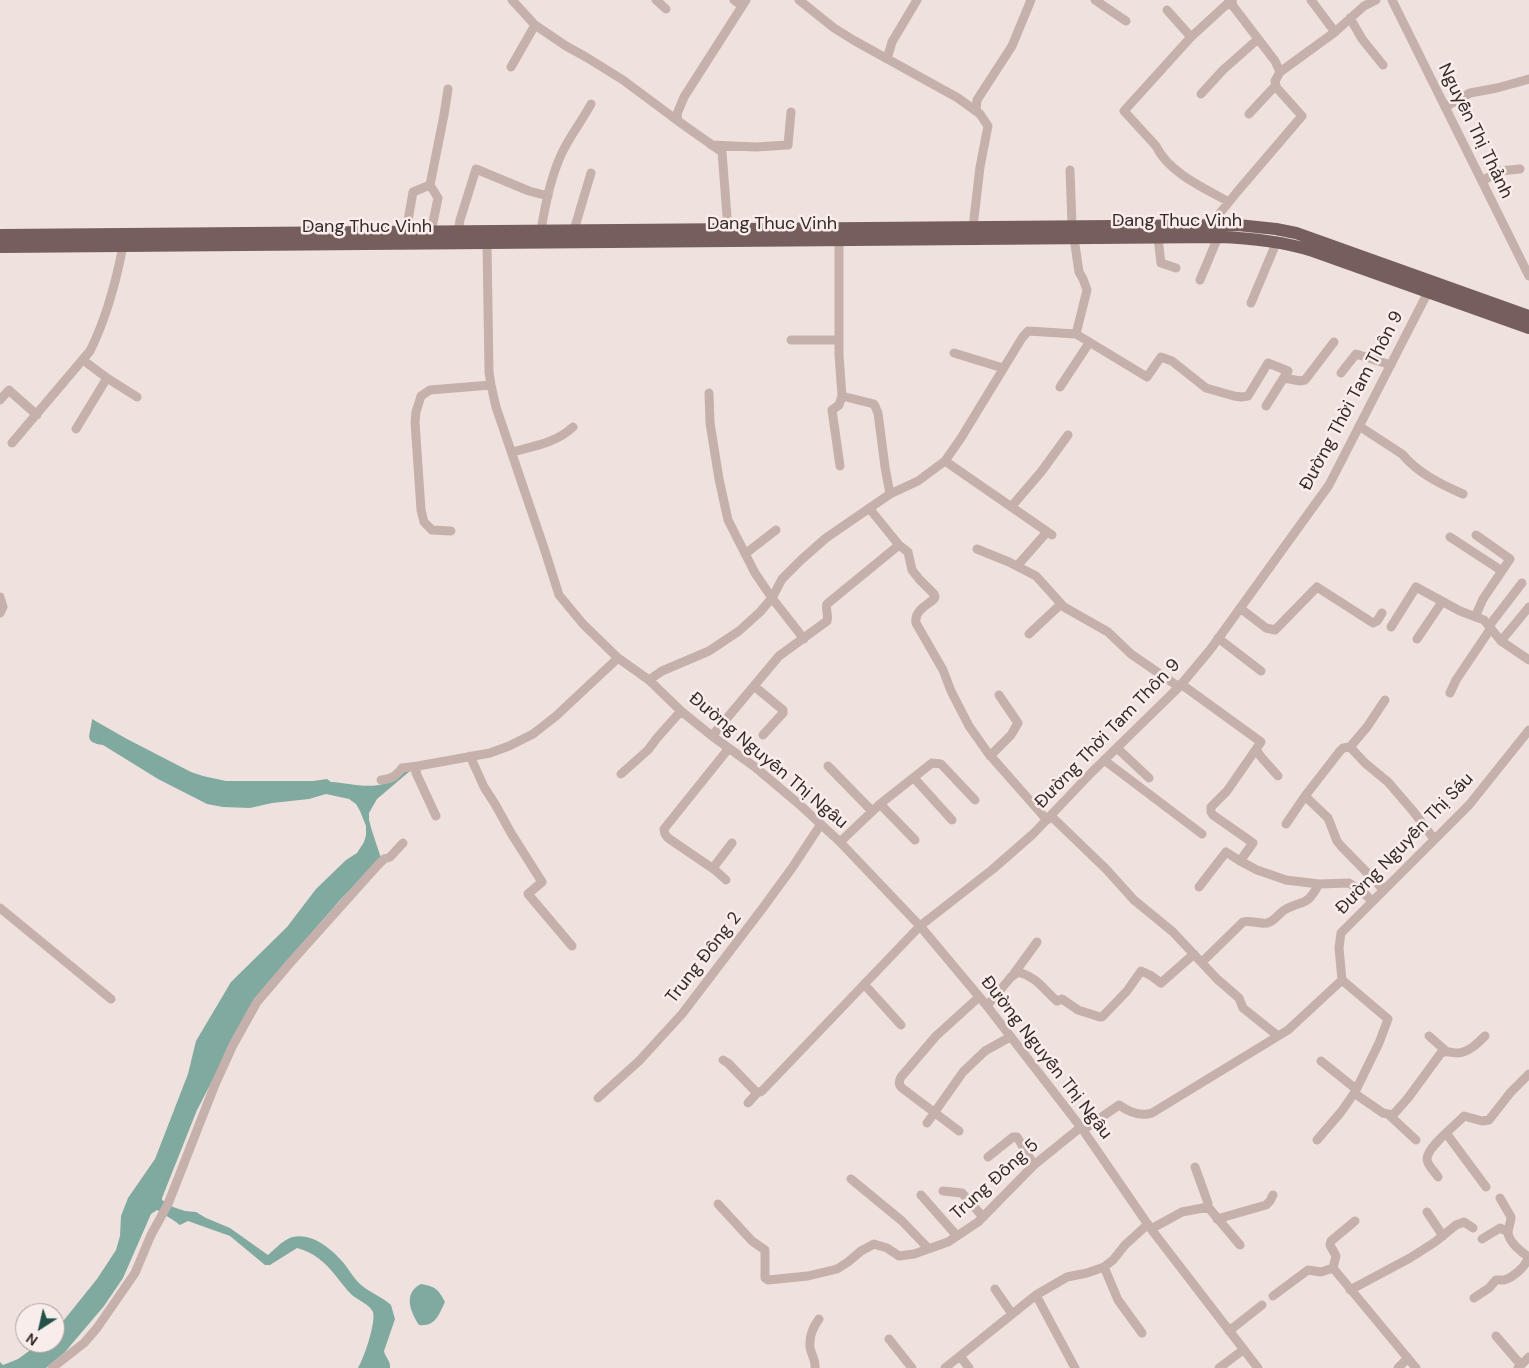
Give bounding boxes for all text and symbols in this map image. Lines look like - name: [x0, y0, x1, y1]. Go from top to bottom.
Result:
- street label: Nguyễn Thị Thảnh: [1433, 60, 1517, 202]
- street label: Dang Thuc Vinh: [1112, 210, 1242, 232]
- street label: Dang Thuc Vinh: [707, 213, 837, 235]
- street label: Dang Thuc Vinh: [302, 216, 432, 238]
- street label: Đường Thời Tam Thôn 9: [1296, 308, 1408, 494]
- street label: Đường Thời Tam Thôn 9: [1031, 655, 1185, 813]
- street label: Đường Nguyễn Thị Ngâu: [684, 688, 852, 834]
- street label: Đường Nguyễn Thị Sáu: [1332, 769, 1478, 919]
- street label: Trung Đông 2: [662, 908, 746, 1008]
- street label: Đường Nguyễn Thị Ngâu: [976, 972, 1116, 1144]
- street label: Trung Đông 5: [947, 1135, 1043, 1225]
- north arrow: [15, 1303, 65, 1353]
- text: N: [23, 1329, 41, 1350]

